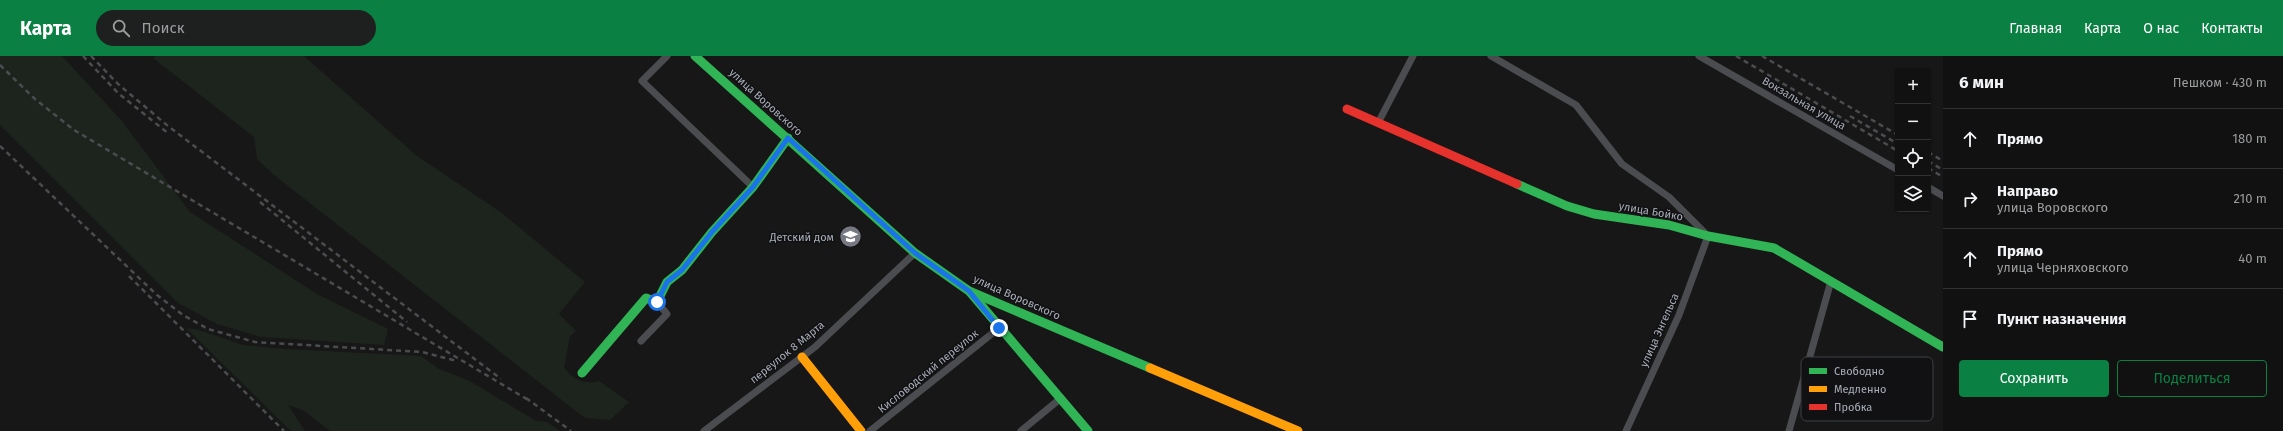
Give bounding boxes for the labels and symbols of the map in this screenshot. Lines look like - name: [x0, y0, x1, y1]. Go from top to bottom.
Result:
- street label: улица Воровского: [726, 66, 805, 139]
- street label: Вокзальная улица: [1760, 74, 1848, 133]
- street label: улица Бойко: [1618, 199, 1684, 224]
- school or university icon: Детский дом: [837, 224, 863, 250]
- place label: Детский дом: [769, 231, 834, 244]
- street label: улица Воровского: [971, 272, 1062, 323]
- street label: улица Энгельса: [1637, 291, 1682, 369]
- route start: [648, 293, 666, 311]
- street label: переулок 8 Марта: [747, 318, 827, 386]
- route end: [990, 319, 1008, 337]
- street label: Кисловодский переулок: [875, 327, 981, 416]
- legend: [1801, 357, 1933, 421]
- text: Свободно: [1834, 365, 1884, 378]
- text: Медленно: [1834, 383, 1886, 396]
- text: Пробка: [1834, 401, 1872, 414]

